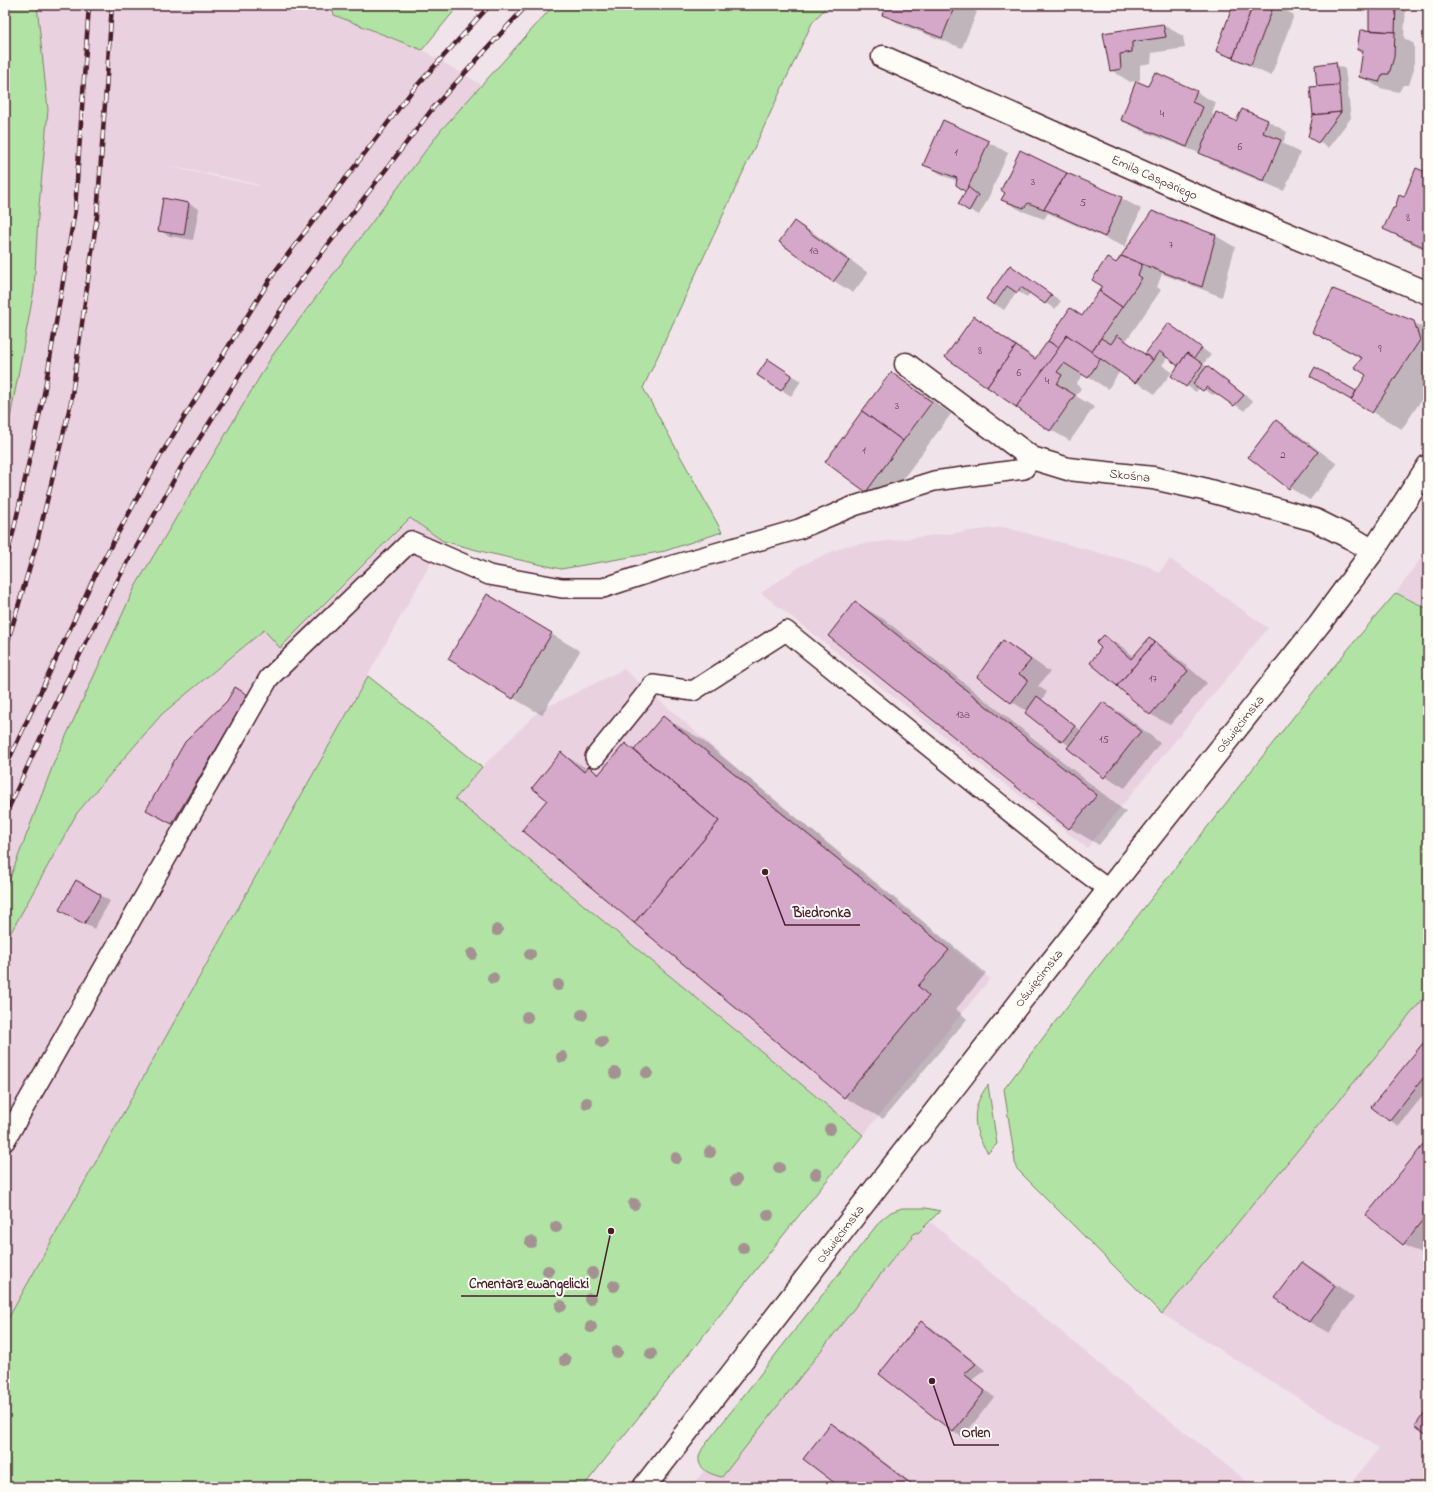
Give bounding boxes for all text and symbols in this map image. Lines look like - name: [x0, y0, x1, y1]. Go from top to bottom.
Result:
- house number: 4: [1160, 106, 1165, 122]
- house number: 6: [1238, 139, 1243, 155]
- house number: 1: [954, 145, 958, 161]
- street label: Emila Caspariego: [1108, 150, 1201, 205]
- house number: 3: [1031, 174, 1036, 190]
- house number: 5: [1080, 195, 1086, 211]
- house number: 8: [1406, 210, 1410, 226]
- house number: 7: [1169, 237, 1174, 253]
- house number: 1a: [809, 243, 819, 259]
- house number: 9: [1378, 341, 1382, 357]
- house number: 8: [978, 343, 982, 359]
- house number: 6: [1017, 365, 1022, 381]
- house number: 4: [1045, 373, 1050, 389]
- house number: 3: [895, 398, 900, 414]
- house number: 1: [862, 443, 866, 459]
- house number: 2: [1280, 447, 1286, 463]
- street label: Skośna: [1108, 464, 1151, 487]
- house number: 17: [1149, 671, 1157, 687]
- street label: Oświęcimska: [1211, 691, 1269, 757]
- house number: 13a: [956, 707, 970, 723]
- house number: 15: [1099, 732, 1109, 748]
- callout: Biedronka: [785, 899, 860, 925]
- text: Biedronka: [792, 903, 852, 924]
- street label: Oświęcimska: [1010, 945, 1068, 1011]
- street label: Oświęcimska: [811, 1201, 869, 1267]
- callout: Cmentarz ewangelicki: [461, 1270, 597, 1296]
- text: Cmentarz ewangelicki: [469, 1274, 589, 1297]
- callout: Orlen: [954, 1419, 999, 1445]
- text: Orlen: [961, 1423, 991, 1444]

